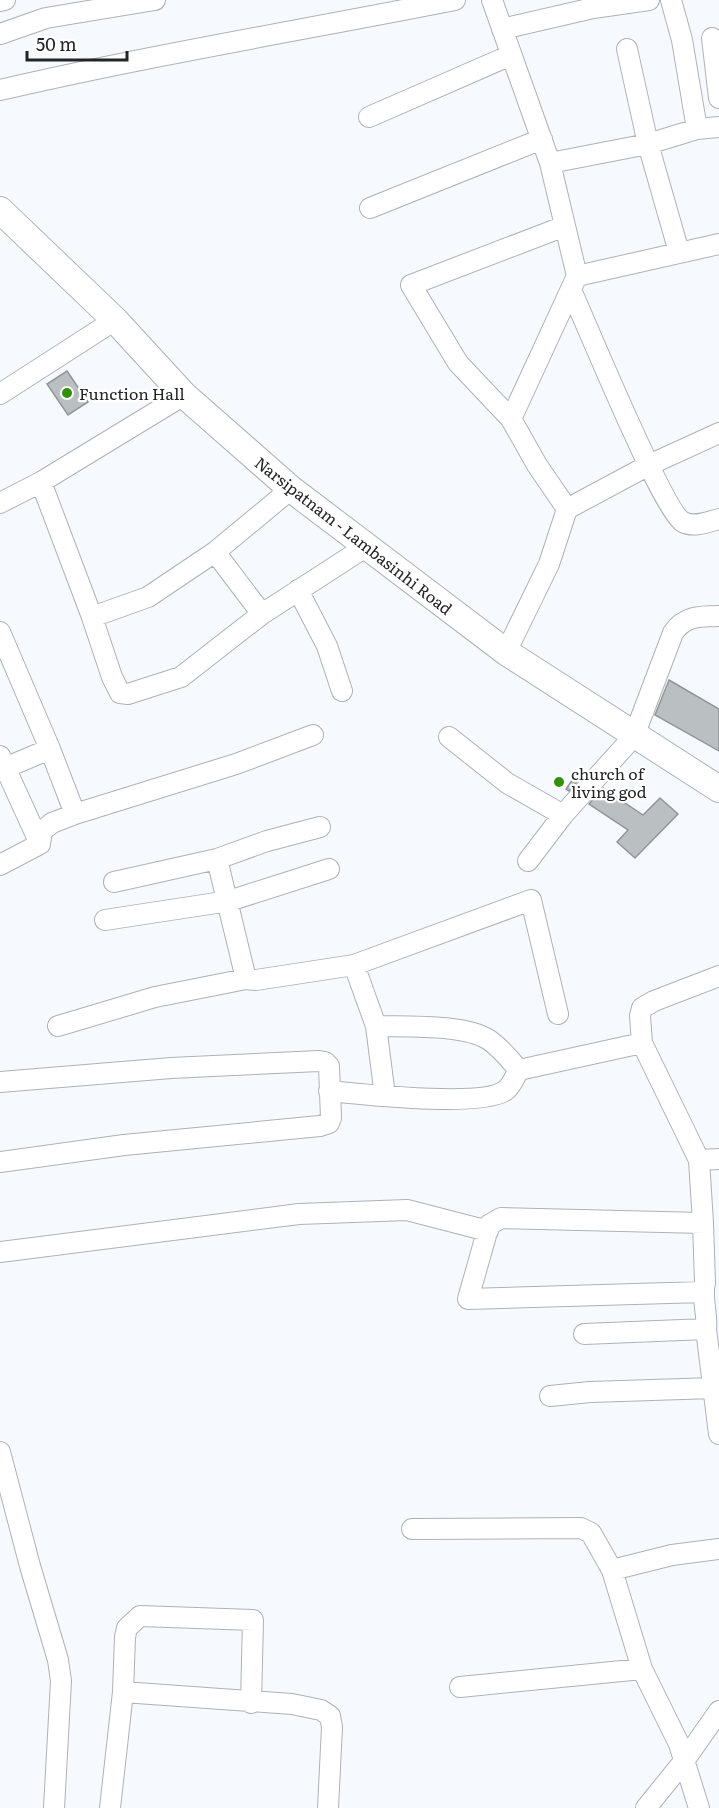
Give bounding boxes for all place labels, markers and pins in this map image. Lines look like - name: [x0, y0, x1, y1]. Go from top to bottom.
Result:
- place label: Function Hall: [79, 381, 185, 405]
- marker: Function Hall: [60, 386, 74, 400]
- place label: church of living god: [571, 761, 647, 803]
- marker: church of living god: [552, 775, 566, 789]

